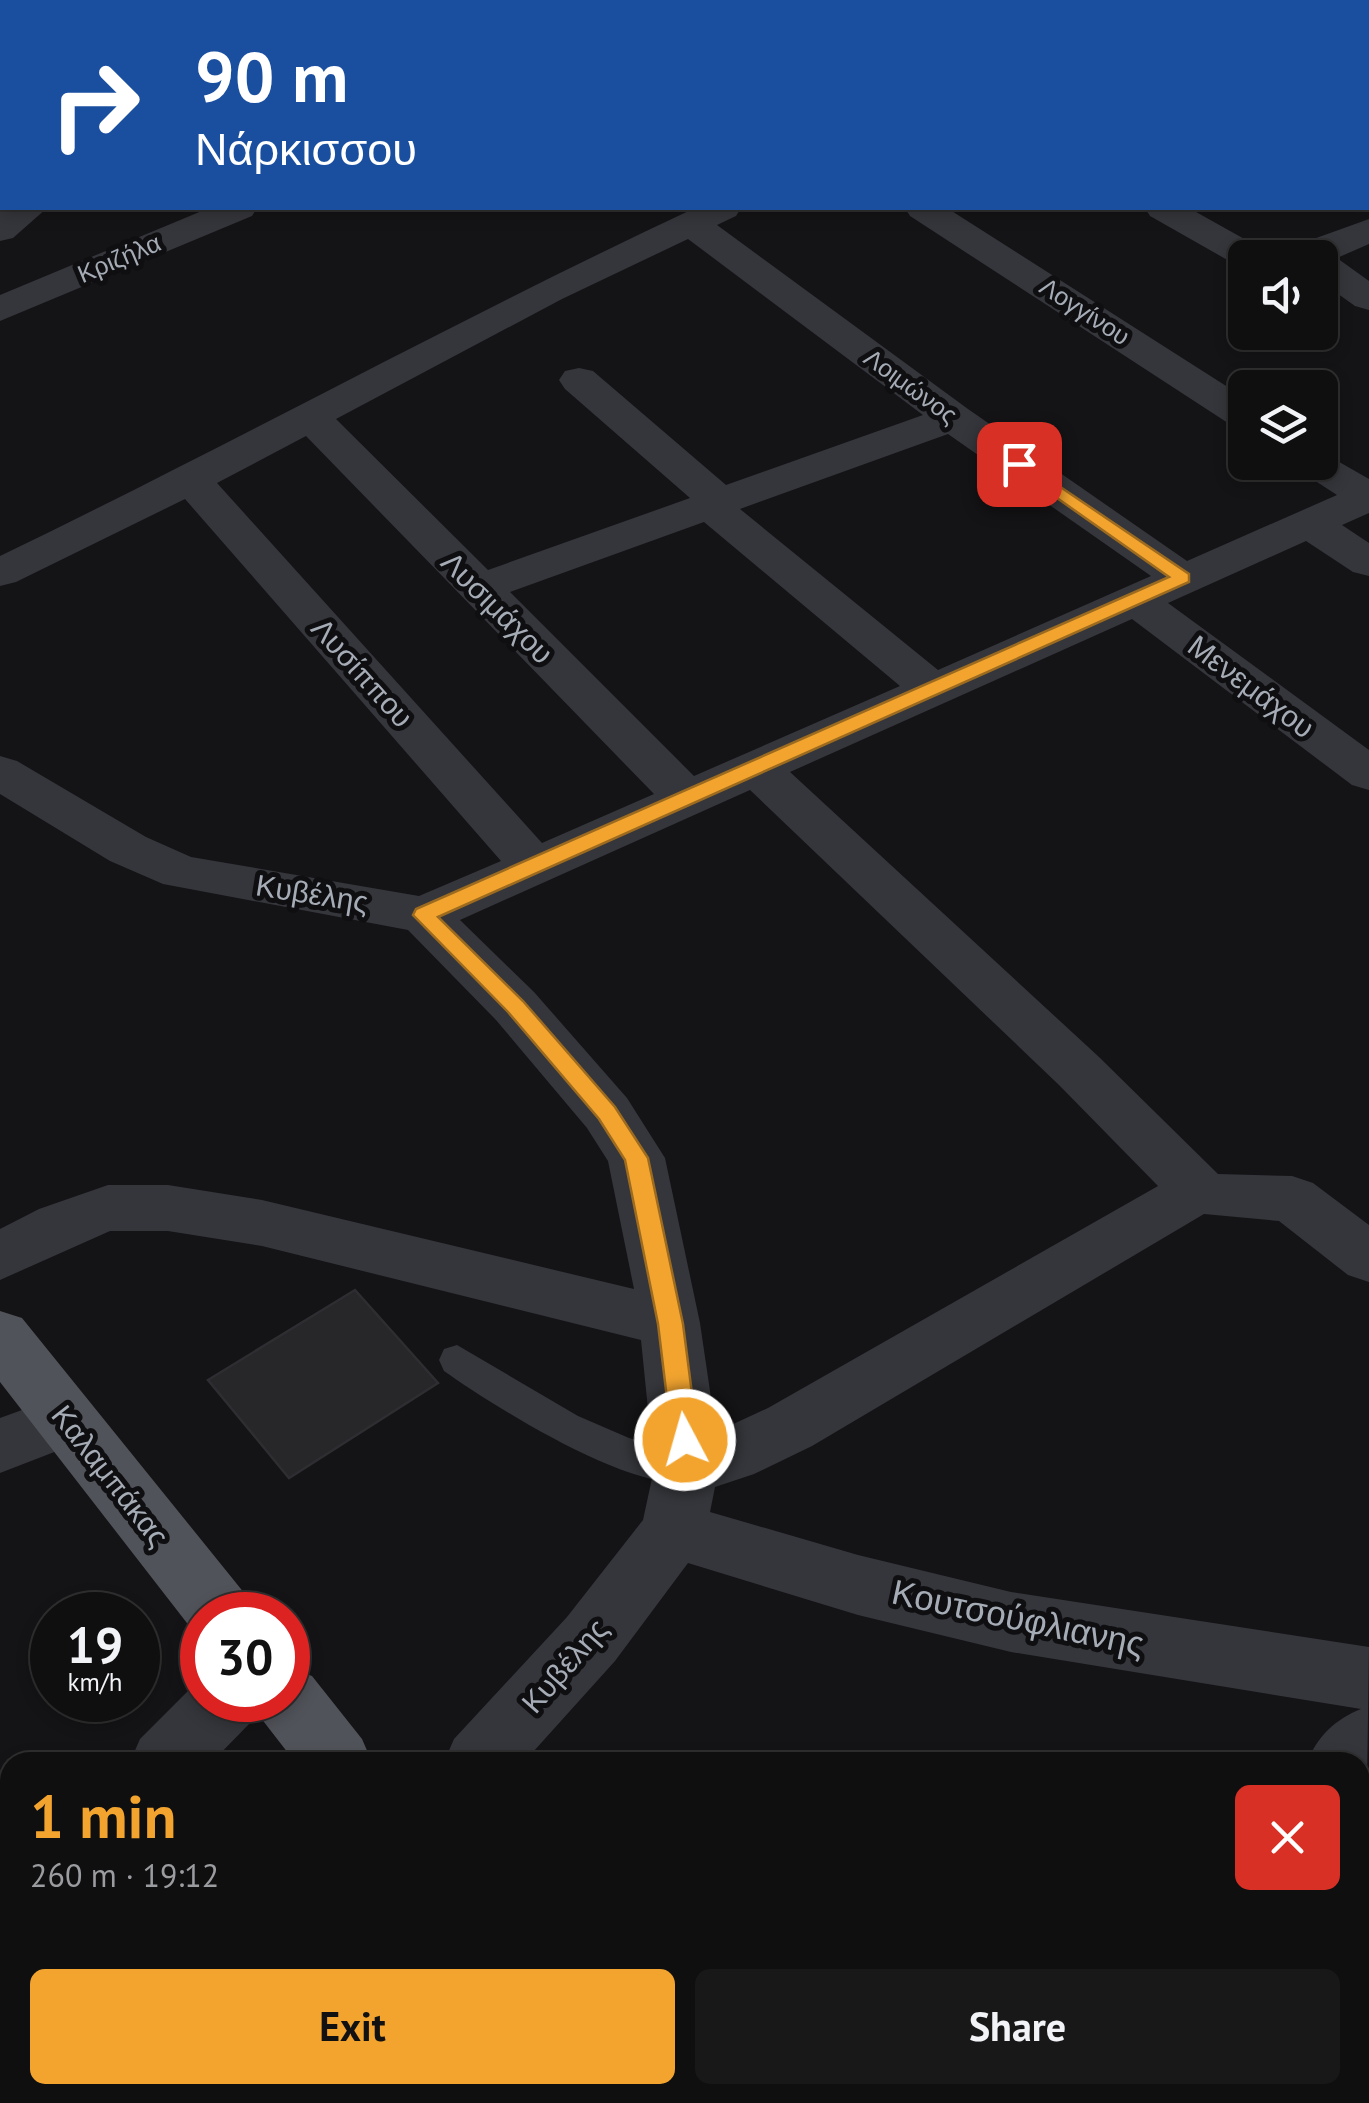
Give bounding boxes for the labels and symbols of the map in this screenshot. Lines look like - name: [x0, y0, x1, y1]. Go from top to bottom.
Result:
- street label: Κριζήλα: [72, 226, 166, 290]
- street label: Λογγίνου: [1034, 270, 1136, 352]
- street label: Λοιμώνος: [858, 341, 964, 431]
- pin: [977, 422, 1062, 507]
- street label: Λυσιμάχου: [434, 542, 563, 671]
- street label: Λυσίππου: [304, 609, 423, 735]
- street label: Μενεμάχου: [1181, 625, 1323, 746]
- street label: Κυβέλης: [253, 864, 371, 921]
- position arrow: [633, 1388, 737, 1492]
- street label: Καλαμπάκας: [44, 1396, 179, 1554]
- street label: Κουτσούφλιανης: [888, 1568, 1148, 1666]
- speed limit sign: 30: [180, 1592, 310, 1722]
- street label: Κυβέλης: [512, 1610, 616, 1721]

